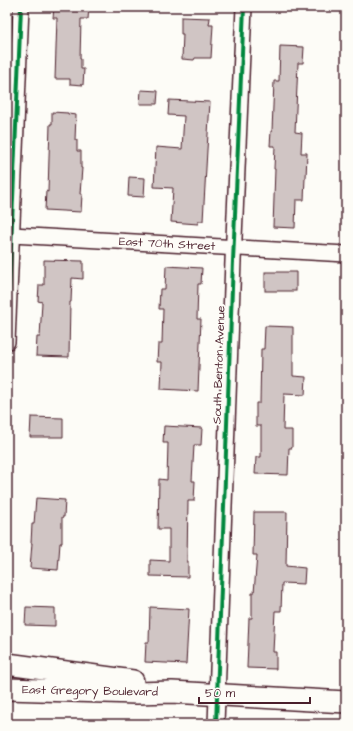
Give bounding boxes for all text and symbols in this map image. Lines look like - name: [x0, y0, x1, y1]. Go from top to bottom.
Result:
- street label: East 70th Street: [118, 233, 216, 255]
- street label: South Benton Avenue: [208, 305, 230, 425]
- scale bar: [199, 679, 310, 705]
- street label: East Gregory Boulevard: [22, 681, 158, 702]
- text: 50 m: [205, 685, 236, 702]

